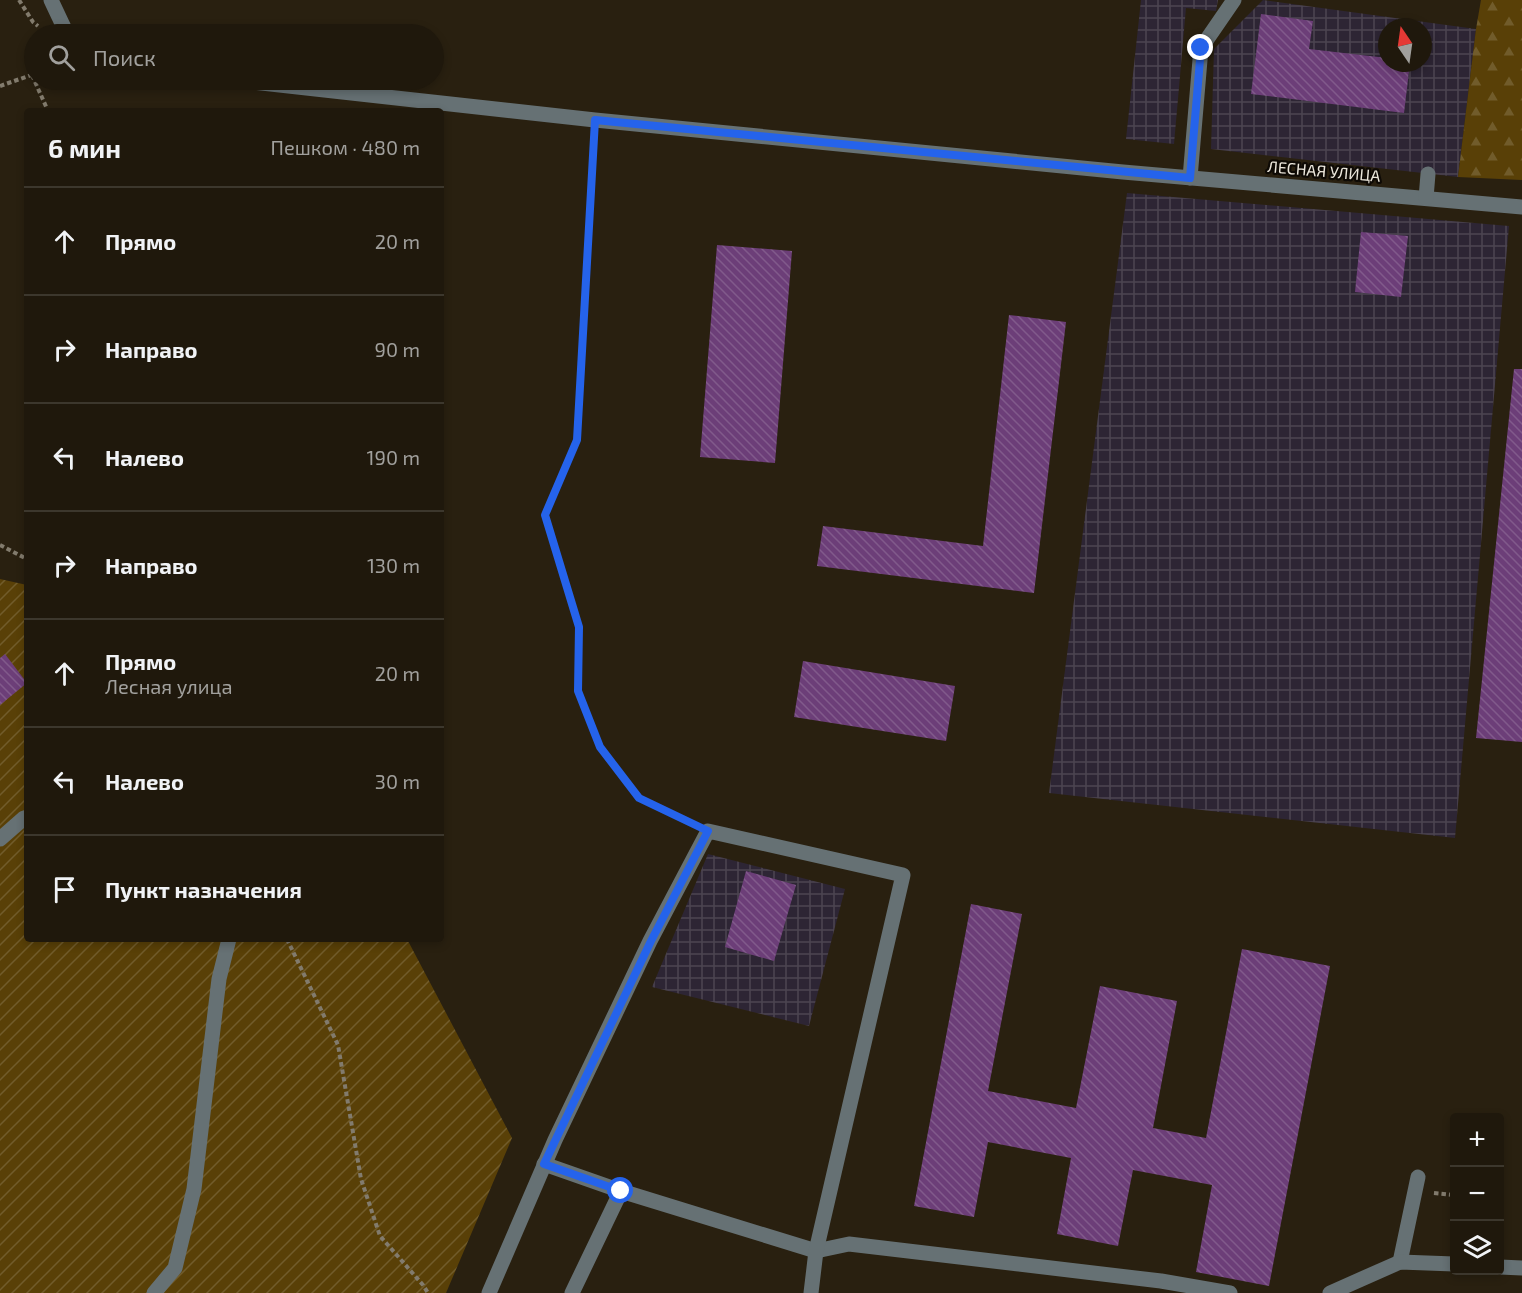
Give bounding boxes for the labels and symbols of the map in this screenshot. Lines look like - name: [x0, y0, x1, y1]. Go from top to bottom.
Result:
- north arrow: [1378, 18, 1432, 72]
- route end: [1187, 34, 1213, 60]
- street label: ЛЕСНАЯ УЛИЦА: [1267, 156, 1381, 185]
- route start: [607, 1177, 633, 1203]

